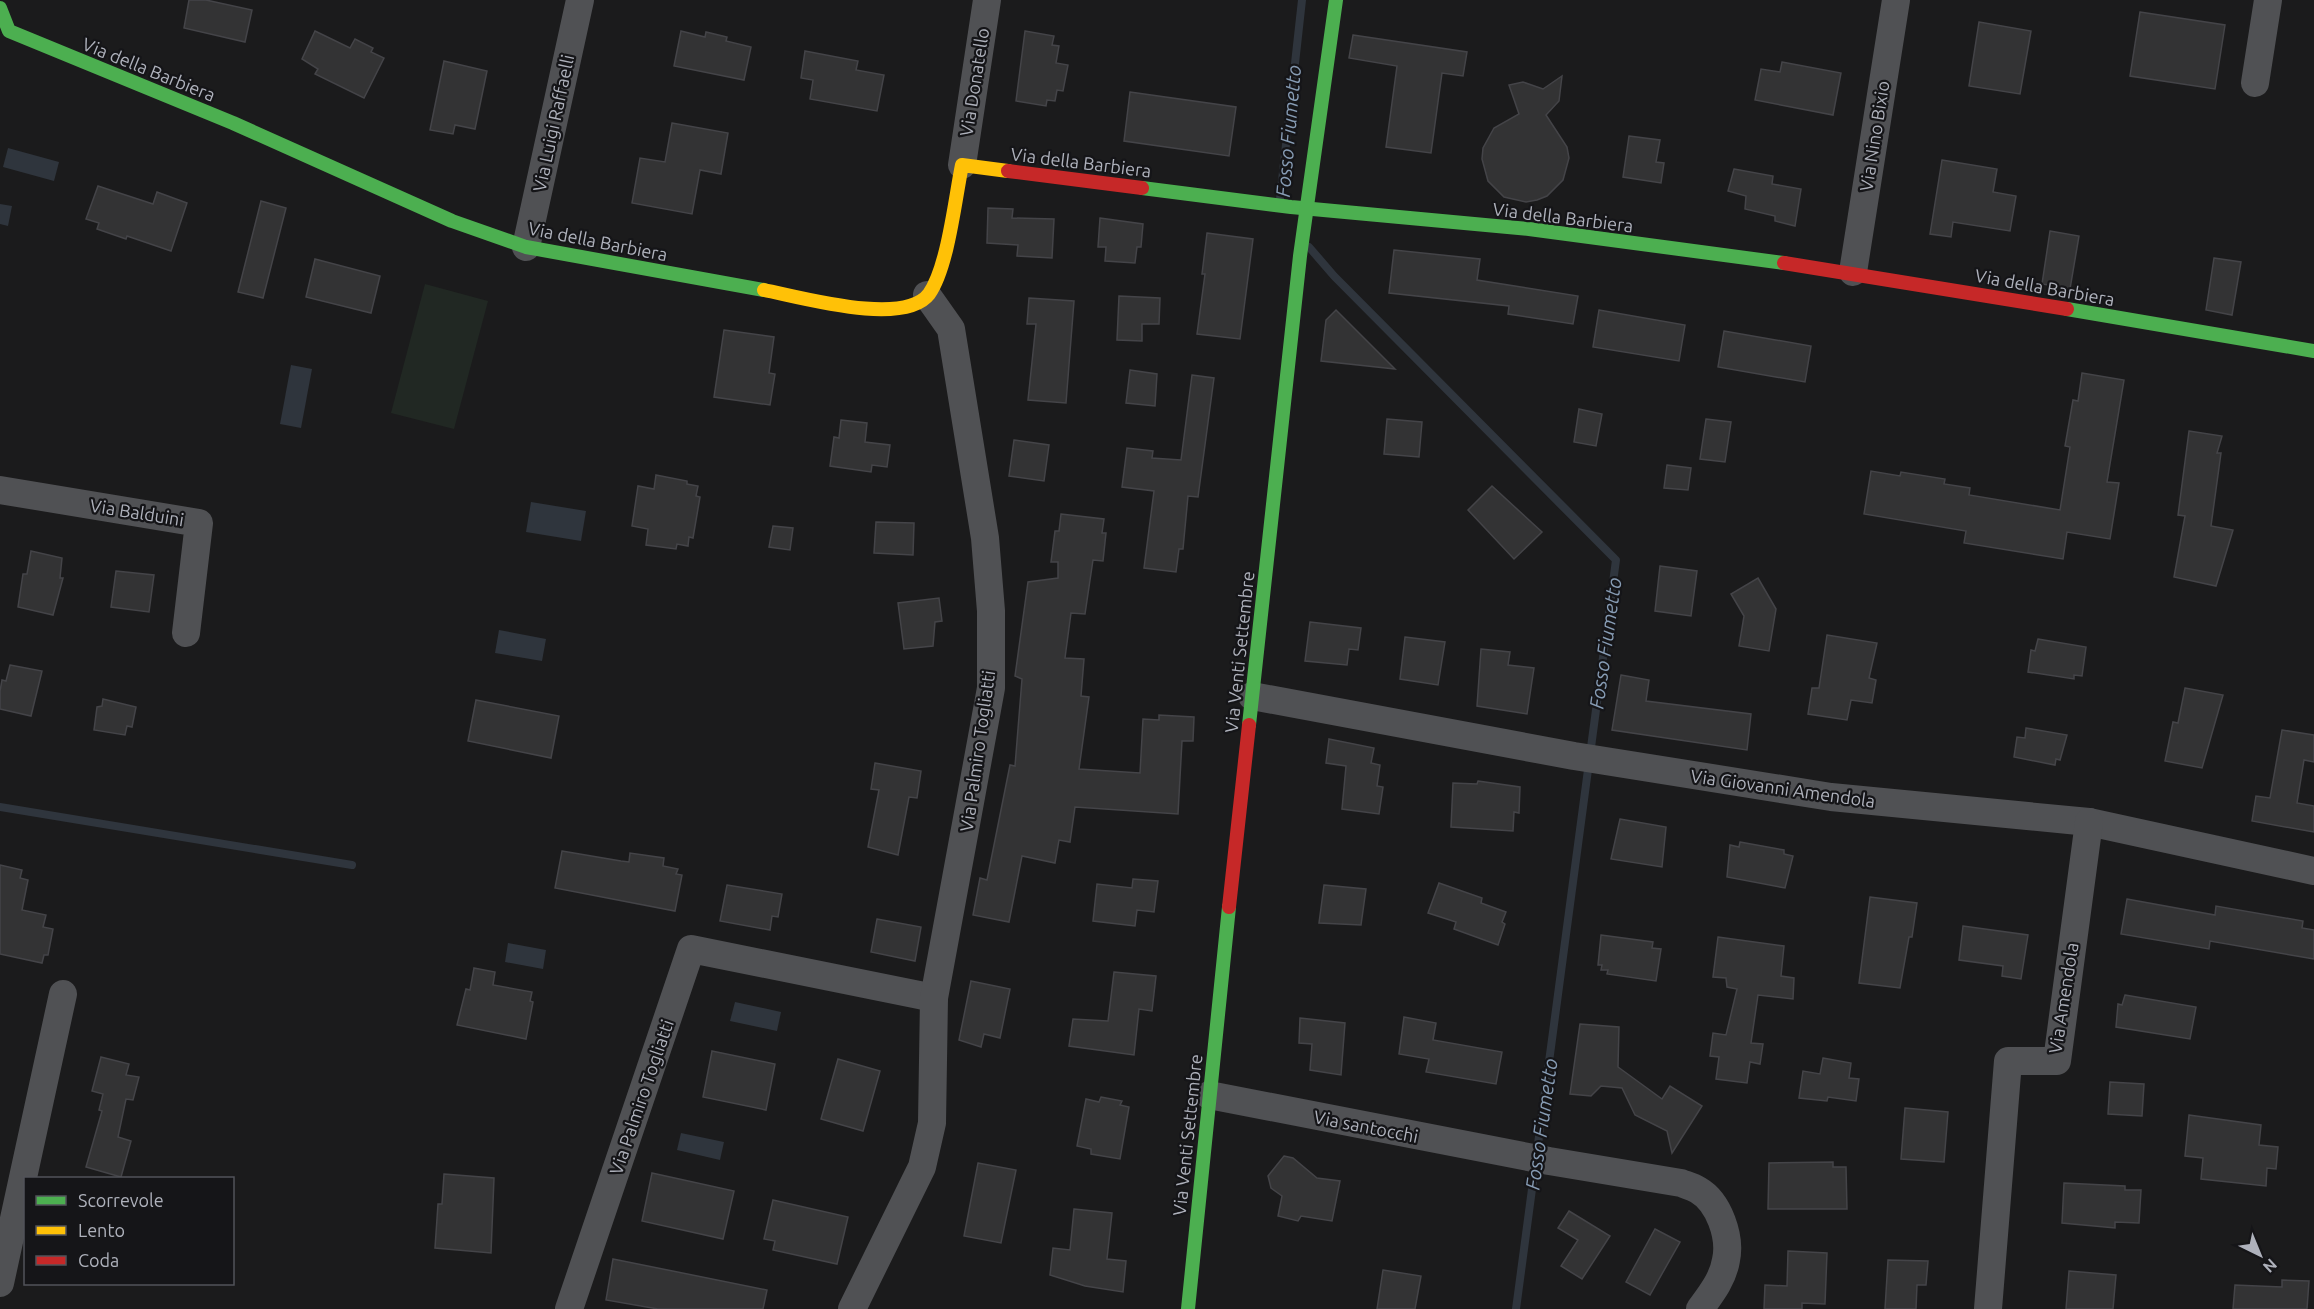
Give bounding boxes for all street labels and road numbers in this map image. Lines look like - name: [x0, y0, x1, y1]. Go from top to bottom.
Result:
- street label: Via Donatello: [956, 26, 992, 138]
- street label: Via della Barbiera: [80, 33, 218, 105]
- street label: Via Luigi Raffaelli: [529, 53, 577, 193]
- street label: Via Nino Bixio: [1855, 79, 1893, 193]
- street label: Via della Barbiera: [1010, 143, 1152, 181]
- street label: Via della Barbiera: [1492, 198, 1634, 236]
- street label: Via della Barbiera: [527, 218, 669, 264]
- street label: Via della Barbiera: [1974, 265, 2116, 309]
- street label: Via Balduini: [89, 495, 185, 529]
- street label: Via Venti Settembre: [1221, 570, 1257, 734]
- street label: Via Palmiro Togliatti: [956, 669, 998, 833]
- street label: Via Giovanni Amendola: [1689, 765, 1877, 811]
- street label: Via Amendola: [2044, 941, 2082, 1055]
- street label: Via Palmiro Togliatti: [605, 1017, 677, 1177]
- street label: Via Venti Settembre: [1169, 1053, 1205, 1217]
- street label: Via santocchi: [1312, 1106, 1420, 1146]

